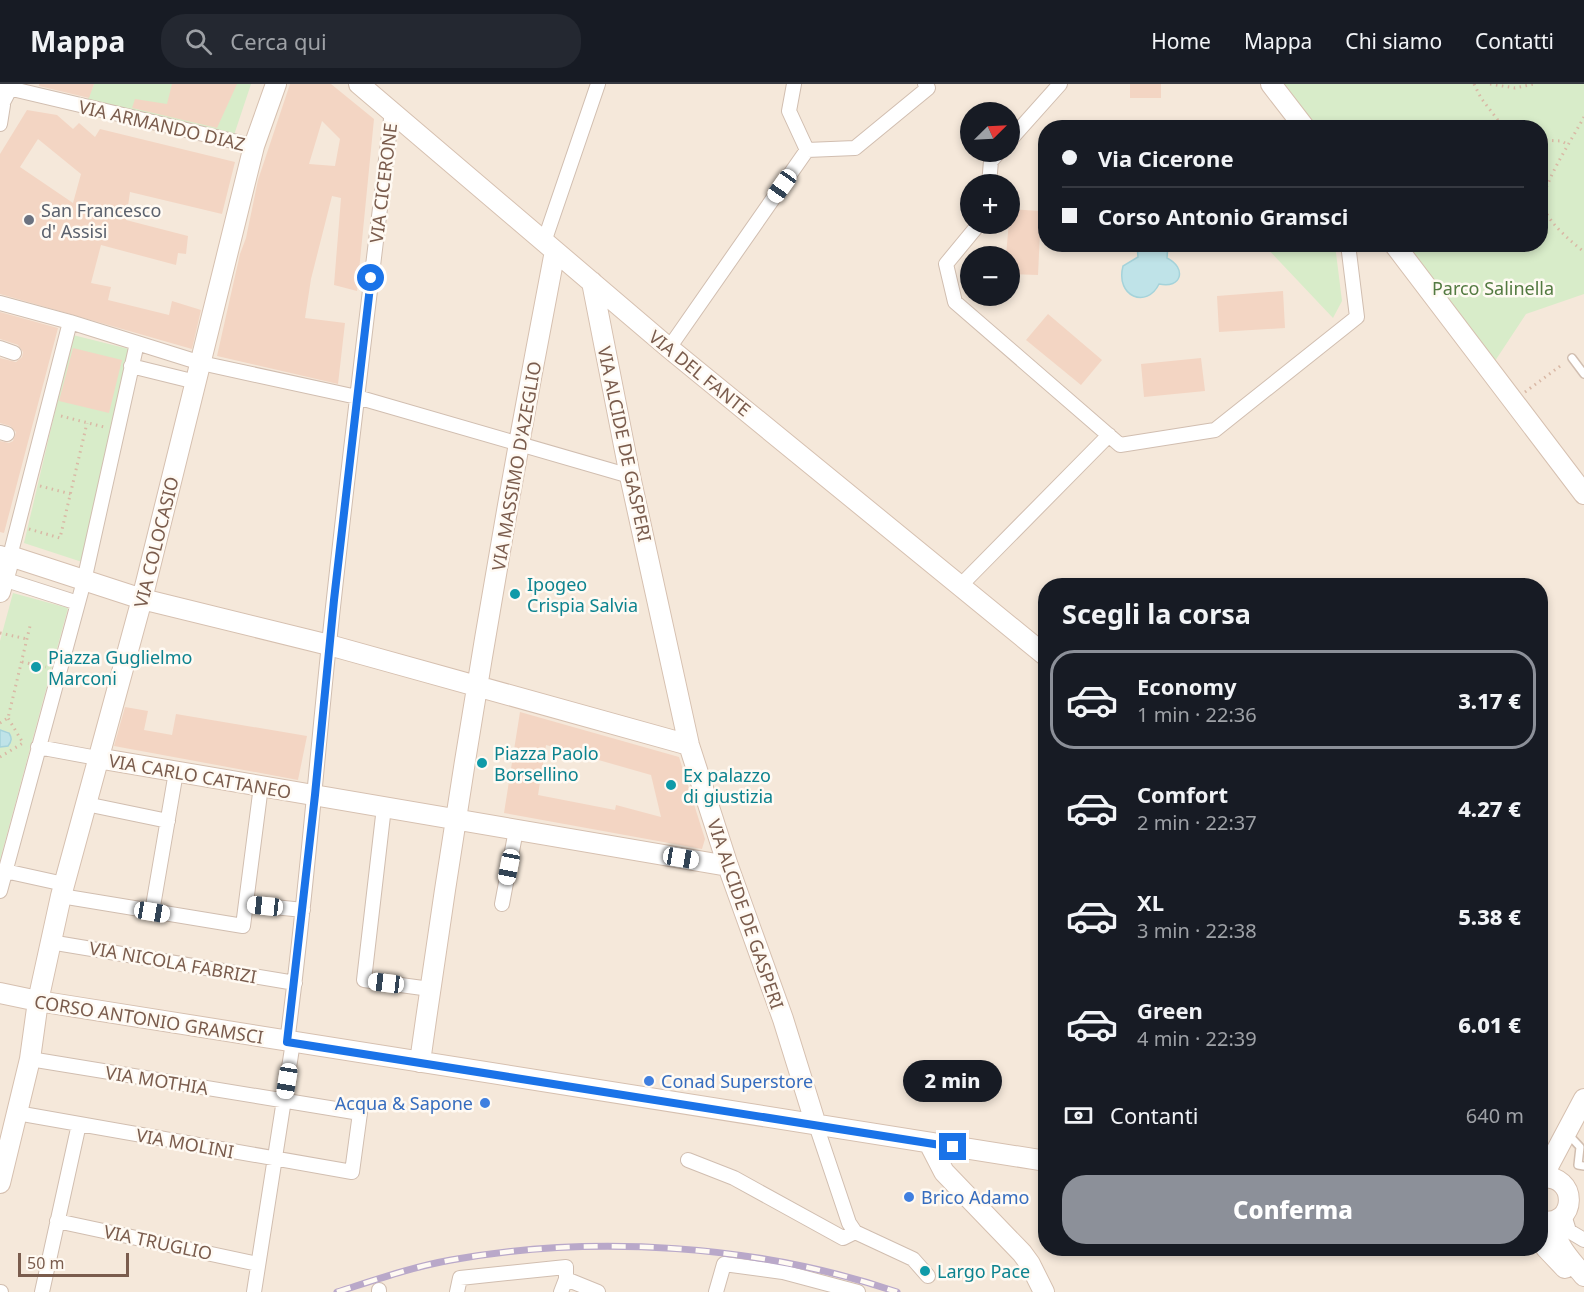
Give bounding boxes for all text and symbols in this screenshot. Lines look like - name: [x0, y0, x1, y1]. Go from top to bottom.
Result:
- search box: [161, 14, 581, 68]
- text: Mappa: [30, 22, 125, 60]
- icon: search: [182, 25, 215, 58]
- text: Cerca qui: [230, 26, 327, 56]
- text: Home: [1151, 27, 1211, 55]
- text: Mappa: [1244, 27, 1312, 55]
- text: Chi siamo: [1345, 27, 1442, 55]
- text: Contatti: [1475, 27, 1554, 55]
- street label: VIA ARMANDO DIAZ: [76, 94, 248, 156]
- north arrow: [960, 102, 1020, 162]
- map controls: [960, 102, 1020, 306]
- street label: VIA CICERONE: [364, 122, 402, 244]
- text: Via Cicerone: [1098, 143, 1234, 173]
- car: [764, 166, 800, 206]
- button: +: [960, 174, 1020, 234]
- place label: San Francesco d' Assisi: [41, 198, 161, 243]
- text: Corso Antonio Gramsci: [1098, 201, 1348, 231]
- marker: San Francesco d' Assisi: [22, 213, 36, 227]
- button: −: [960, 246, 1020, 306]
- route start: [357, 264, 384, 291]
- park label: Parco Salinella: [1432, 276, 1554, 300]
- street label: VIA DEL FANTE: [644, 324, 756, 422]
- street label: VIA ALCIDE DE GASPERI: [593, 344, 657, 544]
- street label: VIA MASSIMO D'AZEGLIO: [486, 359, 546, 573]
- street label: VIA COLOCASIO: [128, 474, 184, 610]
- place label: Ipogeo Crispia Salvia: [527, 572, 638, 617]
- marker: Ipogeo Crispia Salvia: [508, 587, 522, 601]
- text: Scegli la corsa: [1062, 595, 1251, 632]
- place label: Piazza Guglielmo Marconi: [48, 645, 192, 690]
- marker: Piazza Guglielmo Marconi: [29, 660, 43, 674]
- text: Economy: [1137, 671, 1236, 701]
- icon: car: [1065, 673, 1119, 727]
- text: 3.17 €: [1458, 685, 1521, 715]
- text: 1 min · 22:36: [1137, 701, 1257, 728]
- place label: Piazza Paolo Borsellino: [494, 741, 599, 786]
- street label: VIA CARLO CATTANEO: [107, 748, 293, 804]
- marker: Piazza Paolo Borsellino: [475, 756, 489, 770]
- place label: Ex palazzo di giustizia: [683, 763, 773, 808]
- marker: Ex palazzo di giustizia: [664, 778, 678, 792]
- text: Comfort: [1137, 779, 1228, 809]
- icon: car: [1065, 781, 1119, 835]
- text: 4.27 €: [1458, 793, 1521, 823]
- text: 2 min · 22:37: [1137, 809, 1257, 836]
- street label: VIA ALCIDE DE GASPERI: [702, 816, 790, 1012]
- car: [662, 846, 700, 870]
- car: [497, 848, 521, 886]
- text: XL: [1137, 887, 1164, 917]
- icon: car: [1065, 889, 1119, 943]
- car: [246, 895, 284, 917]
- car: [133, 900, 171, 924]
- text: 5.38 €: [1458, 901, 1521, 931]
- text: 3 min · 22:38: [1137, 917, 1257, 944]
- street label: VIA NICOLA FABRIZI: [87, 935, 259, 989]
- car: [367, 972, 405, 994]
- street label: CORSO ANTONIO GRAMSCI: [33, 989, 265, 1049]
- text: Green: [1137, 995, 1203, 1025]
- icon: car: [1065, 997, 1119, 1051]
- text: 6.01 €: [1458, 1009, 1521, 1039]
- text: 4 min · 22:39: [1137, 1025, 1257, 1052]
- street label: VIA MOTHIA: [104, 1060, 211, 1100]
- callout: 2 min: [904, 1060, 1002, 1102]
- car: [275, 1062, 299, 1100]
- text: 2 min: [925, 1067, 980, 1094]
- place label: Conad Superstore: [661, 1069, 813, 1093]
- marker: Conad Superstore: [642, 1074, 656, 1088]
- place label: Acqua & Sapone: [335, 1091, 473, 1115]
- marker: Acqua & Sapone: [478, 1096, 492, 1110]
- icon: cash: [1062, 1099, 1095, 1132]
- text: Contanti: [1110, 1100, 1198, 1130]
- text: 640 m: [1466, 1102, 1524, 1129]
- street label: VIA MOLINI: [134, 1123, 236, 1163]
- route end: [939, 1133, 966, 1160]
- button: Conferma: [1062, 1175, 1524, 1244]
- place label: Brico Adamo: [921, 1185, 1029, 1209]
- marker: Brico Adamo: [902, 1190, 916, 1204]
- street label: VIA TRUGLIO: [102, 1219, 214, 1265]
- scale bar: [18, 1250, 129, 1278]
- text: 50 m: [27, 1252, 64, 1274]
- place label: Largo Pace: [937, 1259, 1030, 1283]
- marker: Largo Pace: [918, 1264, 932, 1278]

